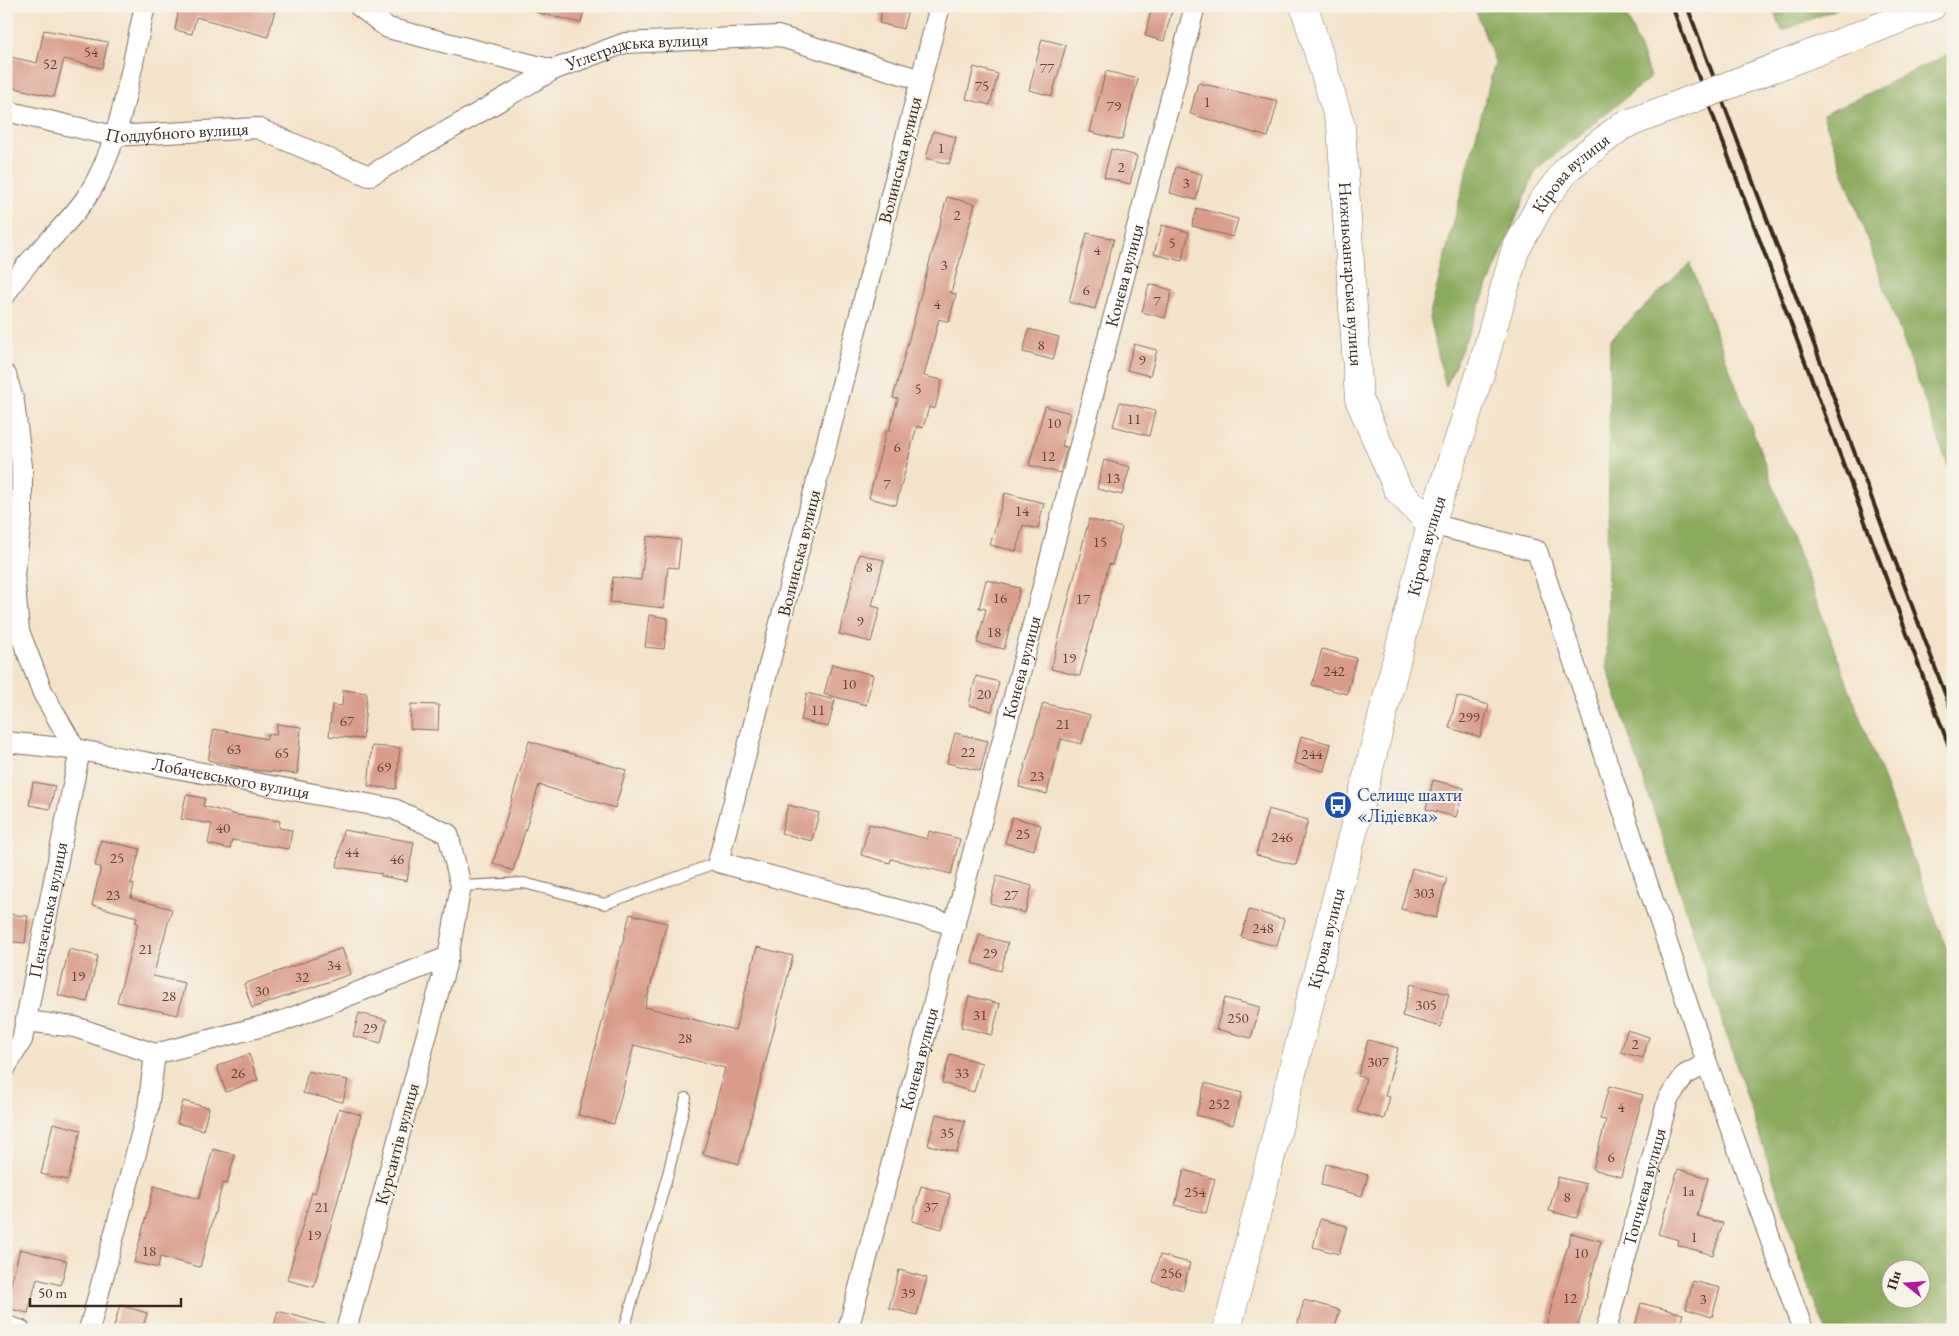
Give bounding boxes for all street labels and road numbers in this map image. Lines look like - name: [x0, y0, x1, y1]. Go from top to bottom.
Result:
- street label: Углеградська вулиця: [561, 27, 709, 76]
- street label: Волинська вулиця: [873, 94, 926, 226]
- street label: Поддубного вулиця: [103, 116, 249, 148]
- street label: Кірова вулиця: [1526, 128, 1614, 217]
- street label: Нижньоангарська вулиця: [1334, 181, 1369, 367]
- street label: Конєва вулиця: [1099, 221, 1148, 330]
- street label: Волинська вулиця: [772, 487, 825, 619]
- street label: Кірова вулиця: [1401, 492, 1451, 599]
- street label: Конєва вулиця: [997, 613, 1046, 721]
- street label: Лобачевського вулиця: [150, 752, 312, 804]
- street label: Пензенська вулиця: [23, 840, 72, 980]
- street label: Кірова вулиця: [1302, 885, 1349, 991]
- street label: Конєва вулиця: [894, 1005, 943, 1113]
- street label: Курсантів вулиця: [369, 1080, 424, 1207]
- street label: Топчиєва вулиця: [1617, 1125, 1671, 1249]

